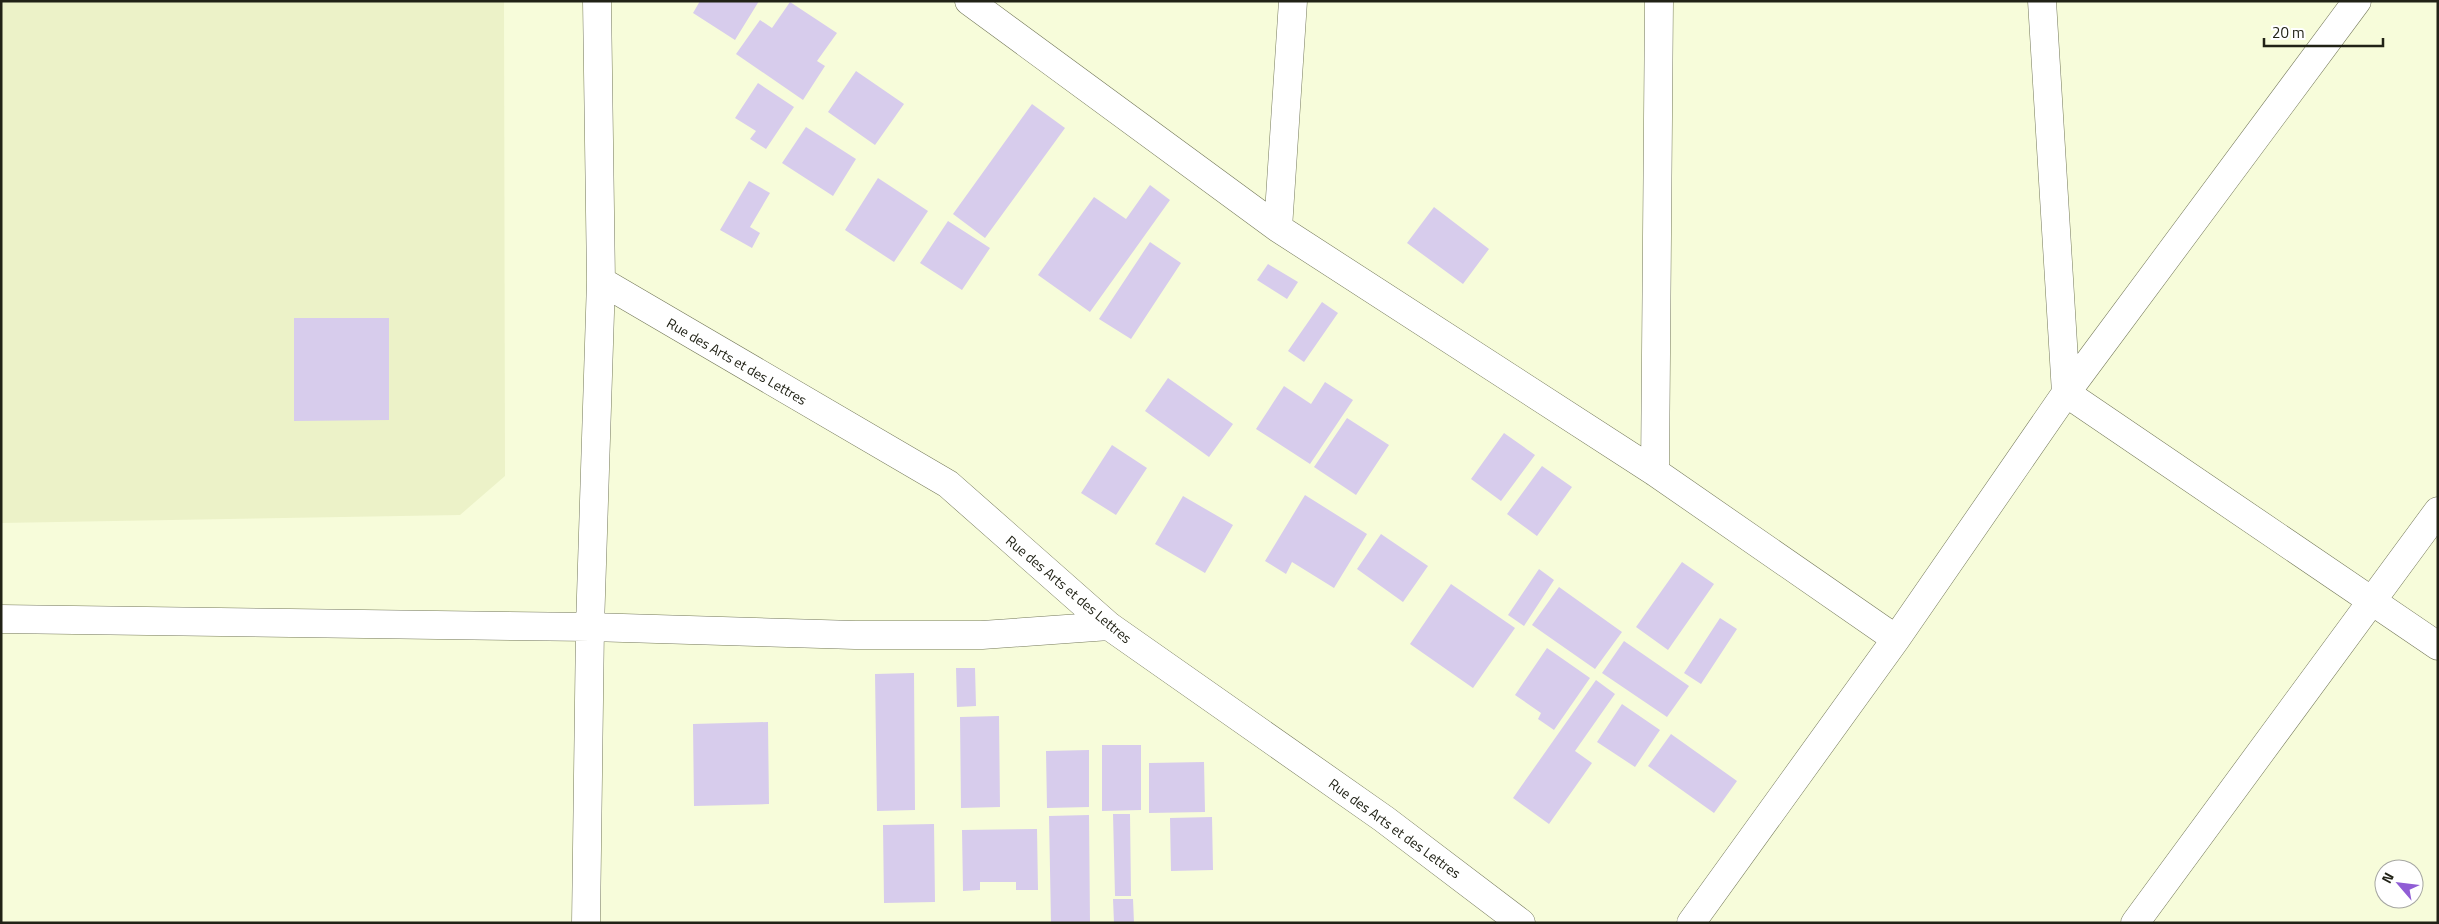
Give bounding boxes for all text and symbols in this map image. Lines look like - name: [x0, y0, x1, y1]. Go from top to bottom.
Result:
- scale bar: [2264, 15, 2383, 47]
- text: 20 m: [2272, 21, 2305, 44]
- street label: Rue des Arts et des Lettres: [663, 312, 811, 410]
- street label: Rue des Arts et des Lettres: [1001, 530, 1137, 648]
- street label: Rue des Arts et des Lettres: [1325, 773, 1465, 883]
- north arrow: [2374, 859, 2424, 909]
- text: N: [2376, 868, 2399, 887]

